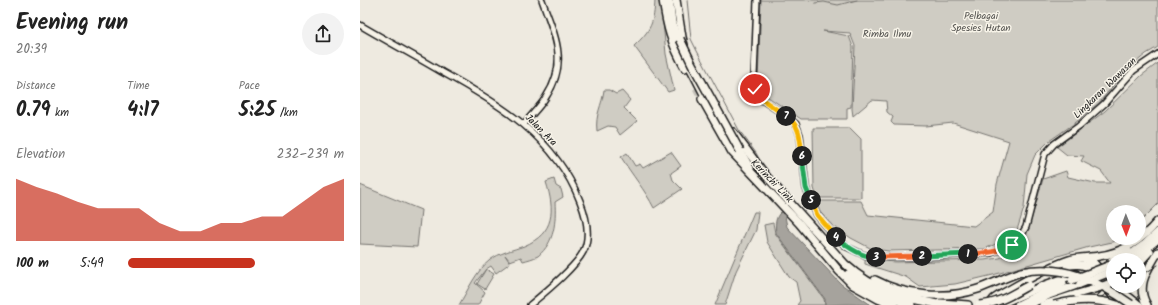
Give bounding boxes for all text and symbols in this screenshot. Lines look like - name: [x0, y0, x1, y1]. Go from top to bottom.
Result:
- text: Evening run: [16, 6, 128, 41]
- park label: Pelbagai Spesies Hutan: [951, 8, 1011, 36]
- button: share: [302, 13, 344, 55]
- park label: Rimba Ilmu: [863, 26, 911, 42]
- text: 20:39: [16, 39, 47, 60]
- street label: Lingkaran Wawasan: [1070, 53, 1140, 123]
- pin: [738, 72, 772, 106]
- text: Distance: [16, 77, 56, 95]
- text: Time: [127, 77, 150, 95]
- text: Pace: [239, 77, 260, 95]
- icon: check: [744, 78, 766, 100]
- text: 0.79: [16, 95, 51, 127]
- text: 4:17: [127, 95, 159, 127]
- text: 5:25: [239, 95, 275, 127]
- text: km: [51, 104, 69, 122]
- text: /km: [275, 104, 298, 122]
- pin: 7: [776, 106, 796, 126]
- text: 7: [783, 107, 789, 125]
- street label: Jalan Ara: [521, 110, 561, 150]
- text: Elevation: [16, 144, 65, 165]
- text: 232–239 m: [277, 144, 344, 165]
- pin: 6: [792, 146, 812, 166]
- text: 6: [799, 147, 805, 165]
- street label: Kerinchi Link: [747, 155, 797, 207]
- pin: 5: [801, 190, 821, 210]
- text: 5: [808, 191, 814, 209]
- north arrow: [1106, 205, 1146, 245]
- map controls: [1106, 205, 1146, 293]
- pin: 4: [826, 227, 846, 247]
- text: 4: [833, 228, 839, 246]
- pin: [995, 228, 1029, 262]
- icon: arrive: [1001, 234, 1023, 256]
- pin: 1: [958, 244, 978, 264]
- text: 1: [966, 245, 970, 263]
- pin: 2: [912, 246, 932, 266]
- pin: 3: [866, 247, 886, 267]
- text: 2: [919, 247, 925, 265]
- text: 3: [873, 248, 879, 266]
- text: 100 m: [16, 253, 49, 274]
- text: 5:49: [80, 253, 104, 274]
- button: locate: [1106, 253, 1146, 293]

